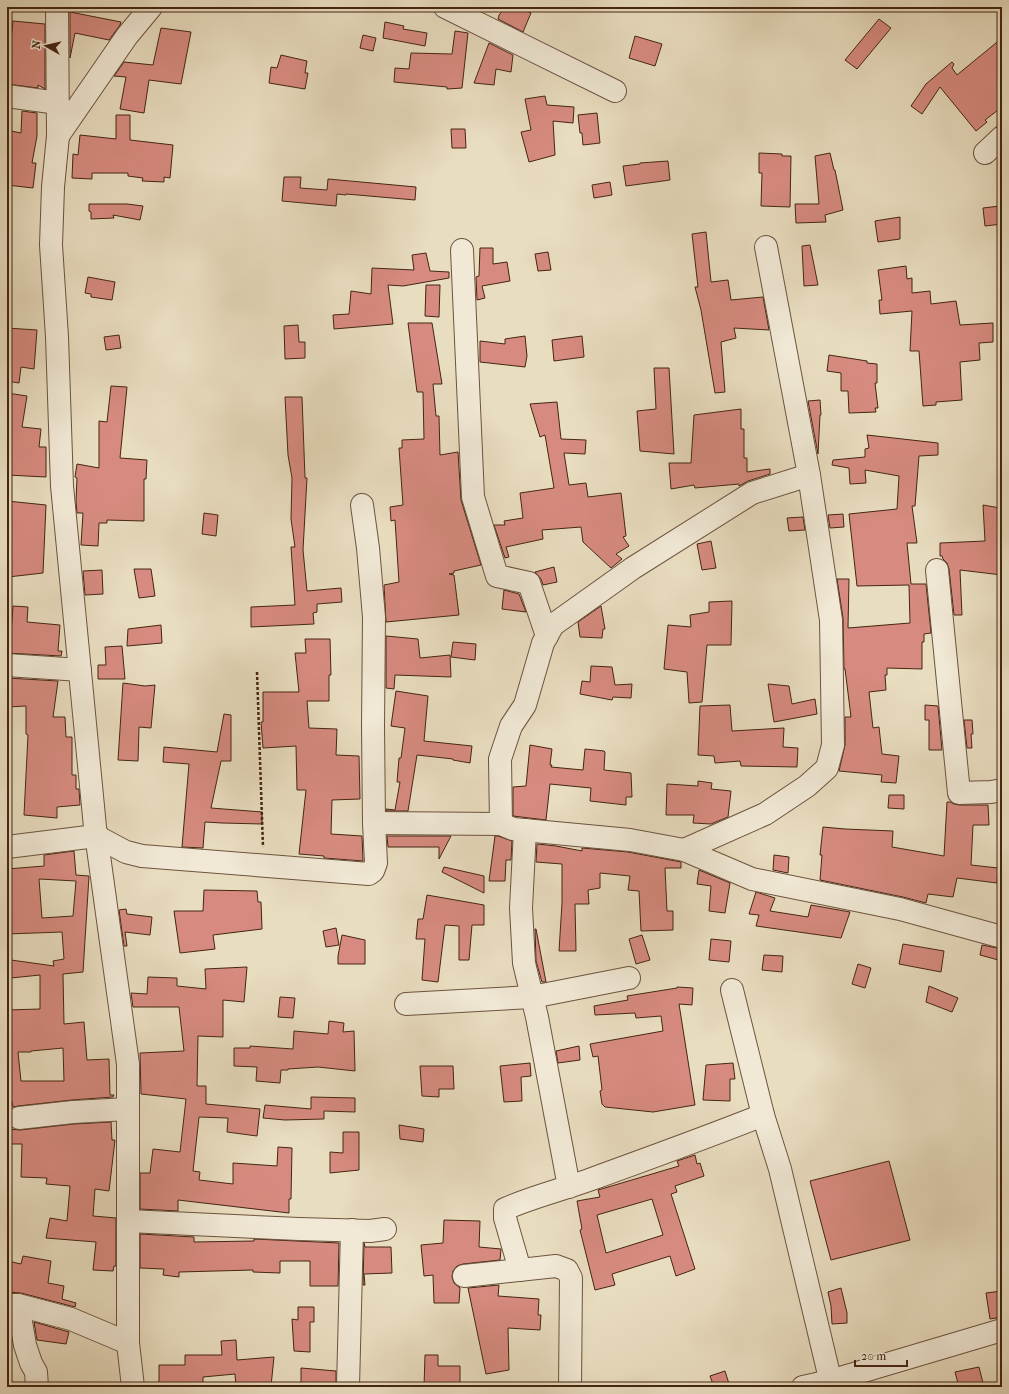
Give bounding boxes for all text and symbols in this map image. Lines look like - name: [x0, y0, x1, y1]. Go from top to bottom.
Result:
- north arrow: [26, 26, 66, 66]
- text: N: [30, 39, 44, 50]
- scale bar: [855, 1342, 907, 1368]
- text: 20 m: [861, 1349, 886, 1363]

